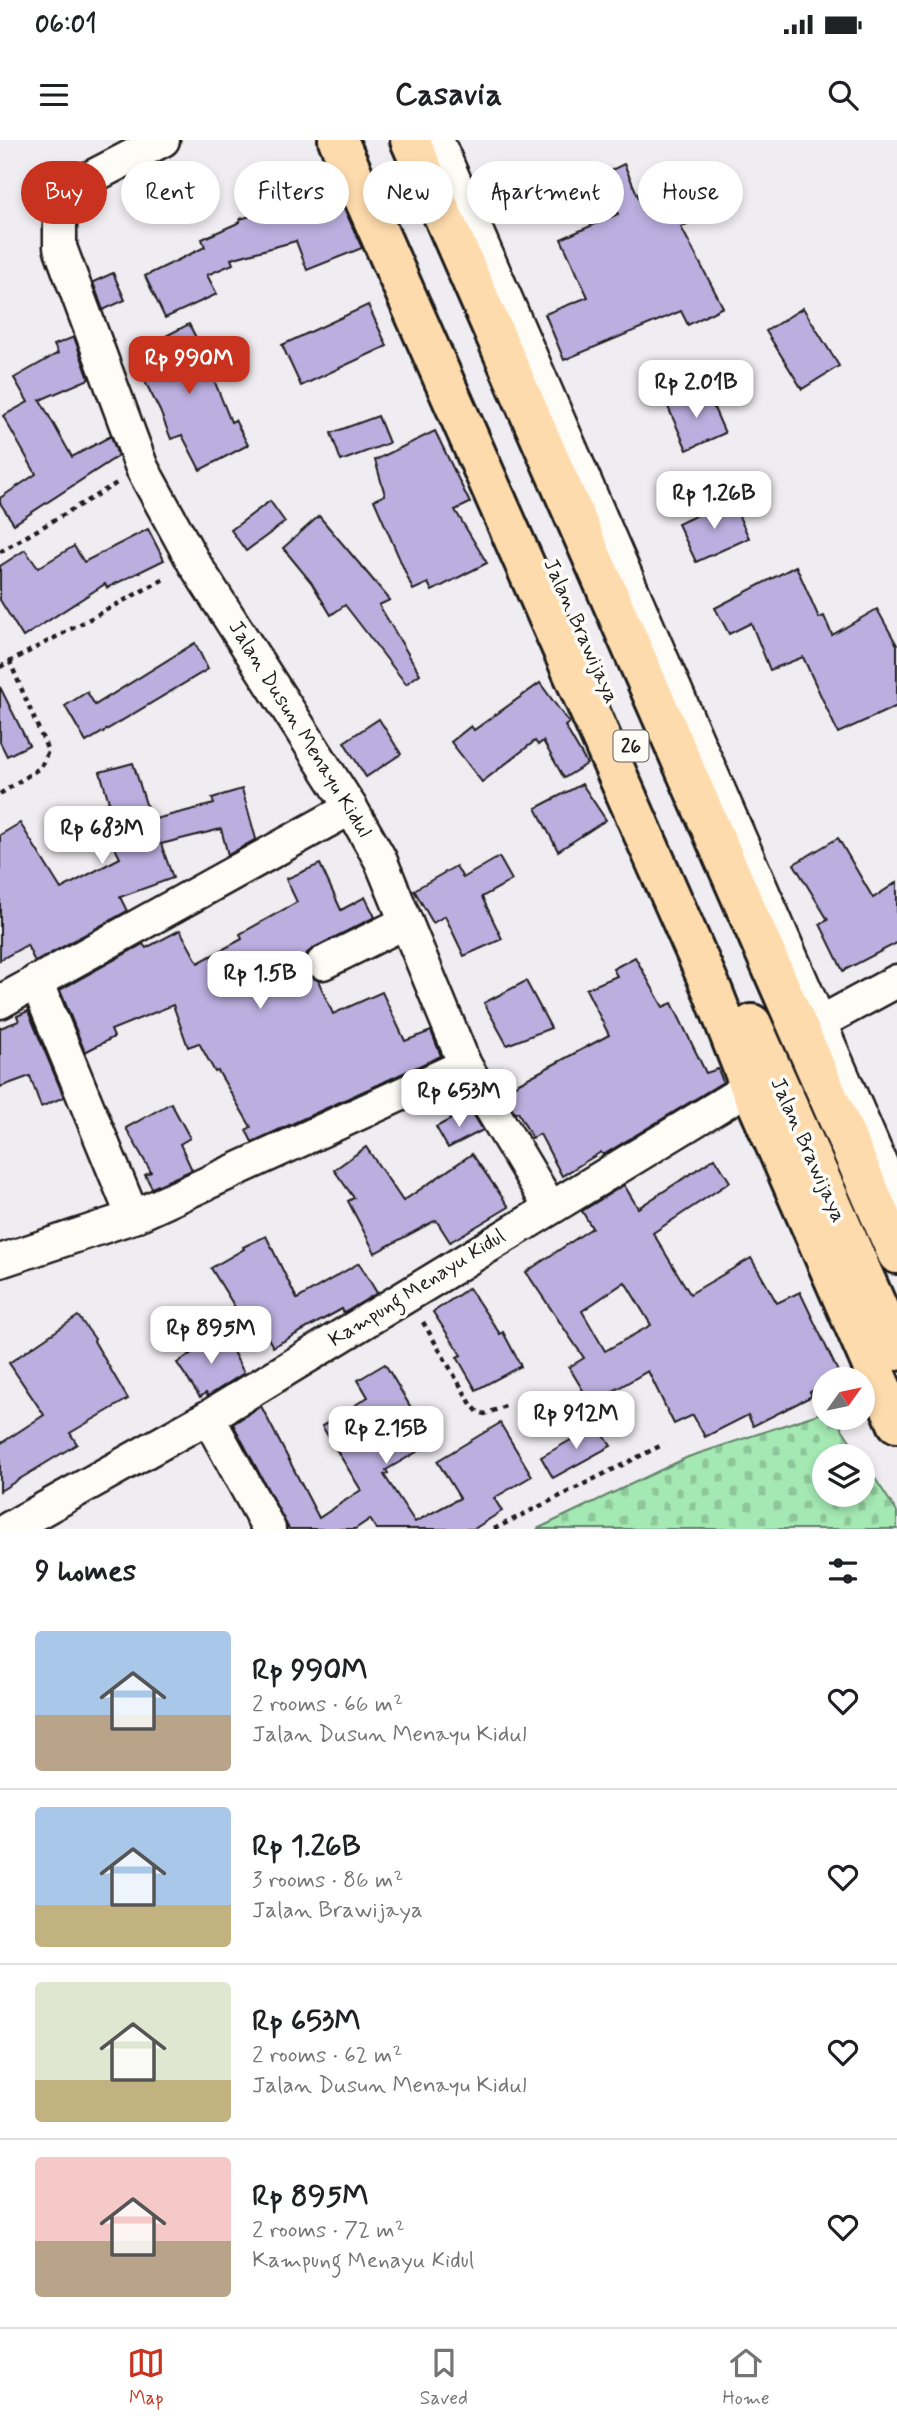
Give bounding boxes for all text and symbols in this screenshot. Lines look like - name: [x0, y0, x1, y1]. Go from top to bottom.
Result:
- text: 06:01: [35, 8, 97, 42]
- text: Casavia: [395, 74, 502, 116]
- icon: menu: [35, 76, 73, 114]
- icon: search: [824, 76, 862, 114]
- chip: Buy: [21, 161, 107, 224]
- chip: Rent: [121, 161, 220, 224]
- chip: Filters: [234, 161, 349, 224]
- chip: New: [363, 161, 453, 224]
- chip: Apartment: [467, 161, 624, 224]
- chip: House: [638, 161, 743, 224]
- pin: Rp 990M: [124, 336, 254, 396]
- text: Rp 990M: [145, 344, 233, 374]
- pin: Rp 2.01B: [624, 360, 768, 420]
- text: Rp 2.01B: [654, 368, 738, 398]
- pin: Rp 1.26B: [642, 472, 786, 531]
- text: Rp 1.26B: [672, 479, 756, 509]
- street label: Jalan Brawijaya: [537, 554, 625, 708]
- street label: Jalan Dusun Menayu Kidul: [222, 615, 378, 843]
- road number: 26: [614, 730, 648, 762]
- pin: Rp 683M: [37, 806, 167, 866]
- text: Rp 683M: [60, 814, 144, 844]
- pin: Rp 1.5B: [195, 952, 325, 1011]
- text: Rp 1.5B: [223, 959, 297, 989]
- pin: Rp 653M: [394, 1070, 524, 1129]
- street label: Jalan Brawijaya: [764, 1073, 852, 1227]
- text: Rp 653M: [417, 1077, 501, 1107]
- street label: Kampung Menayu Kidul: [323, 1222, 512, 1355]
- pin: Rp 895M: [146, 1306, 276, 1366]
- text: Rp 895M: [166, 1314, 256, 1344]
- north arrow: [812, 1367, 875, 1430]
- map controls: [812, 1367, 875, 1507]
- pin: Rp 912M: [511, 1392, 641, 1451]
- text: Rp 912M: [534, 1399, 618, 1429]
- pin: Rp 2.15B: [314, 1406, 458, 1466]
- text: Rp 2.15B: [345, 1414, 427, 1444]
- button: layers: [812, 1444, 875, 1507]
- text: 9 homes: [35, 1552, 136, 1591]
- icon: filters: [824, 1552, 862, 1590]
- text: Rp 990M: [252, 1651, 368, 1690]
- icon: home: [91, 1659, 175, 1743]
- icon: heart: [824, 1682, 862, 1720]
- text: 2 rooms · 66 m²: [252, 1690, 403, 1720]
- text: Jalan Dusun Menayu Kidul: [252, 1720, 527, 1750]
- text: Rp 1.26B: [252, 1827, 361, 1866]
- icon: home: [91, 1835, 175, 1919]
- icon: heart: [824, 1858, 862, 1896]
- text: 3 rooms · 86 m²: [252, 1866, 403, 1896]
- text: Jalan Brawijaya: [252, 1896, 423, 1926]
- text: Rp 653M: [252, 2002, 361, 2041]
- icon: home: [91, 2010, 175, 2094]
- icon: heart: [824, 2033, 862, 2071]
- text: 2 rooms · 62 m²: [252, 2041, 403, 2071]
- text: Jalan Dusun Menayu Kidul: [252, 2071, 527, 2101]
- text: Rp 895M: [252, 2177, 369, 2216]
- icon: home: [91, 2185, 175, 2269]
- icon: heart: [824, 2208, 862, 2246]
- text: 2 rooms · 72 m²: [252, 2216, 405, 2246]
- text: Kampung Menayu Kidul: [252, 2246, 474, 2276]
- tab: Map: [127, 2344, 165, 2411]
- tab: Saved: [420, 2344, 468, 2411]
- tab: Home: [722, 2344, 770, 2411]

